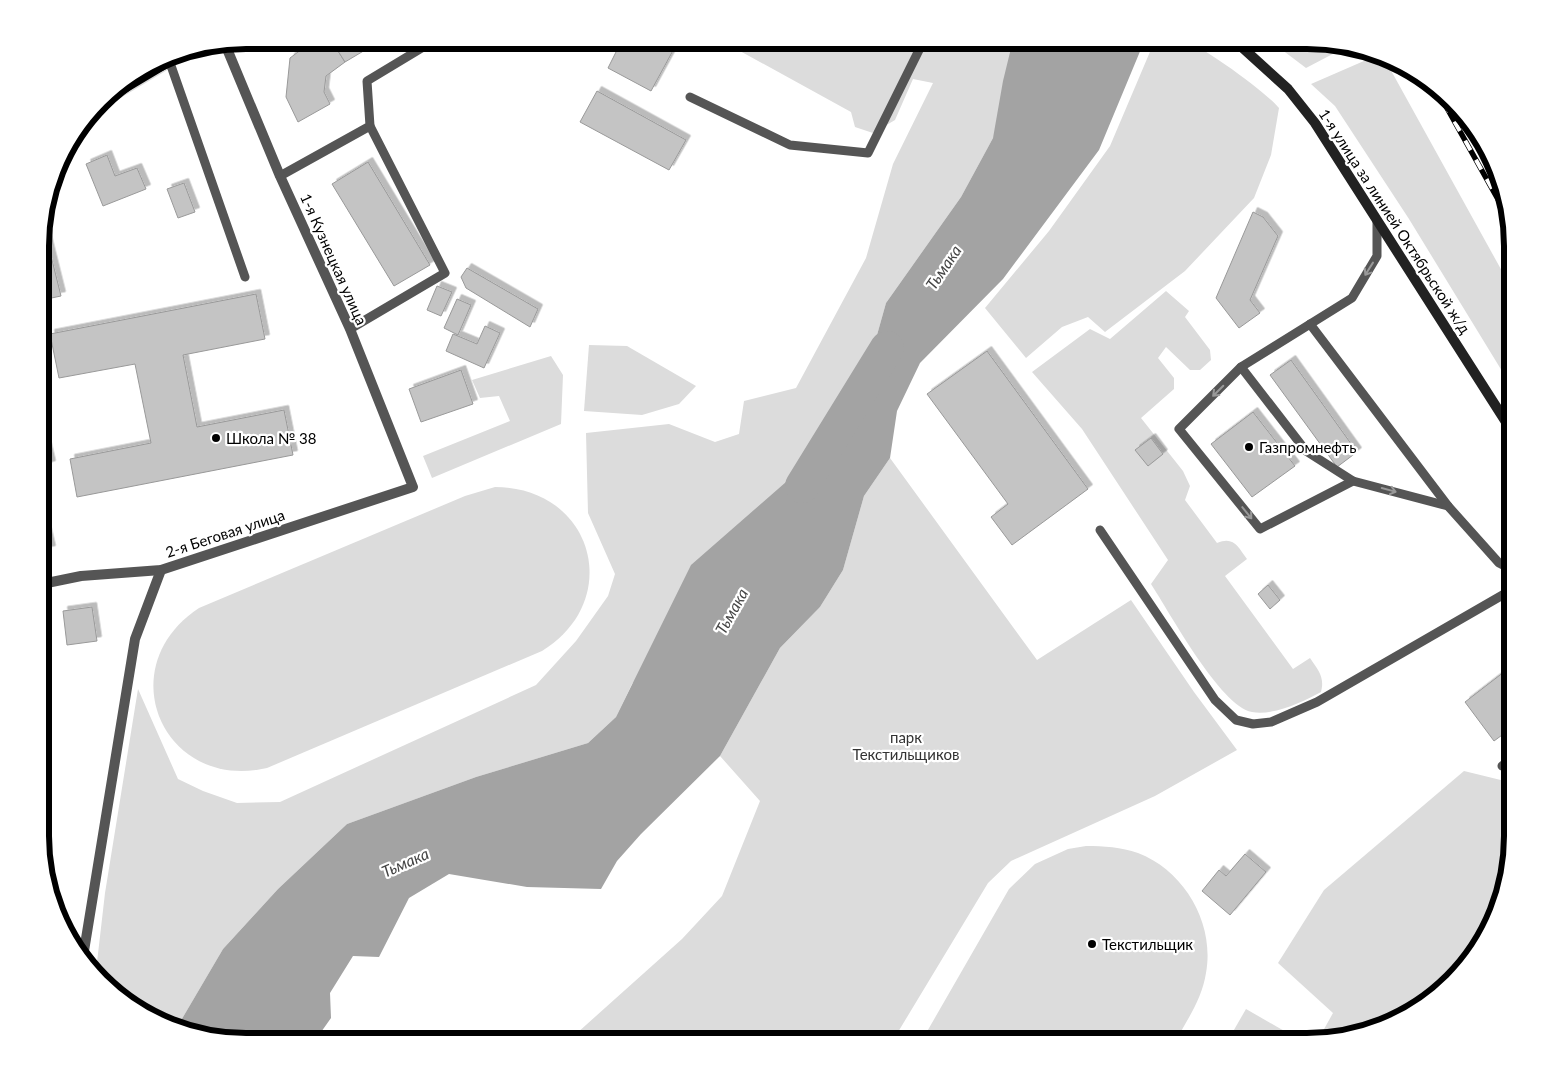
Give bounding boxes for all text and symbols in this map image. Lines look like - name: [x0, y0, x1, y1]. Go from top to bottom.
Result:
- street label: 1-я улица за линией Октябрьской ж/д: [1315, 105, 1475, 337]
- street label: 1-я Кузнецкая улица: [297, 190, 371, 328]
- water label: Тьмака: [921, 241, 965, 293]
- one-way arrow: [1364, 261, 1374, 275]
- one-way arrow: [1212, 385, 1224, 397]
- place label: Школа № 38: [226, 429, 316, 447]
- marker: Школа № 38: [210, 432, 222, 444]
- place label: Газпромнефть: [1259, 438, 1356, 456]
- marker: Газпромнефть: [1243, 441, 1255, 453]
- one-way arrow: [1381, 486, 1397, 496]
- street label: 2-я Беговая улица: [163, 505, 287, 561]
- one-way arrow: [1242, 506, 1253, 519]
- water label: Тьмака: [711, 585, 751, 637]
- park label: парк Текстильщиков: [853, 728, 959, 763]
- water label: Тьмака: [379, 843, 431, 881]
- place label: Текстильщик: [1102, 935, 1193, 953]
- marker: Текстильщик: [1086, 938, 1098, 950]

